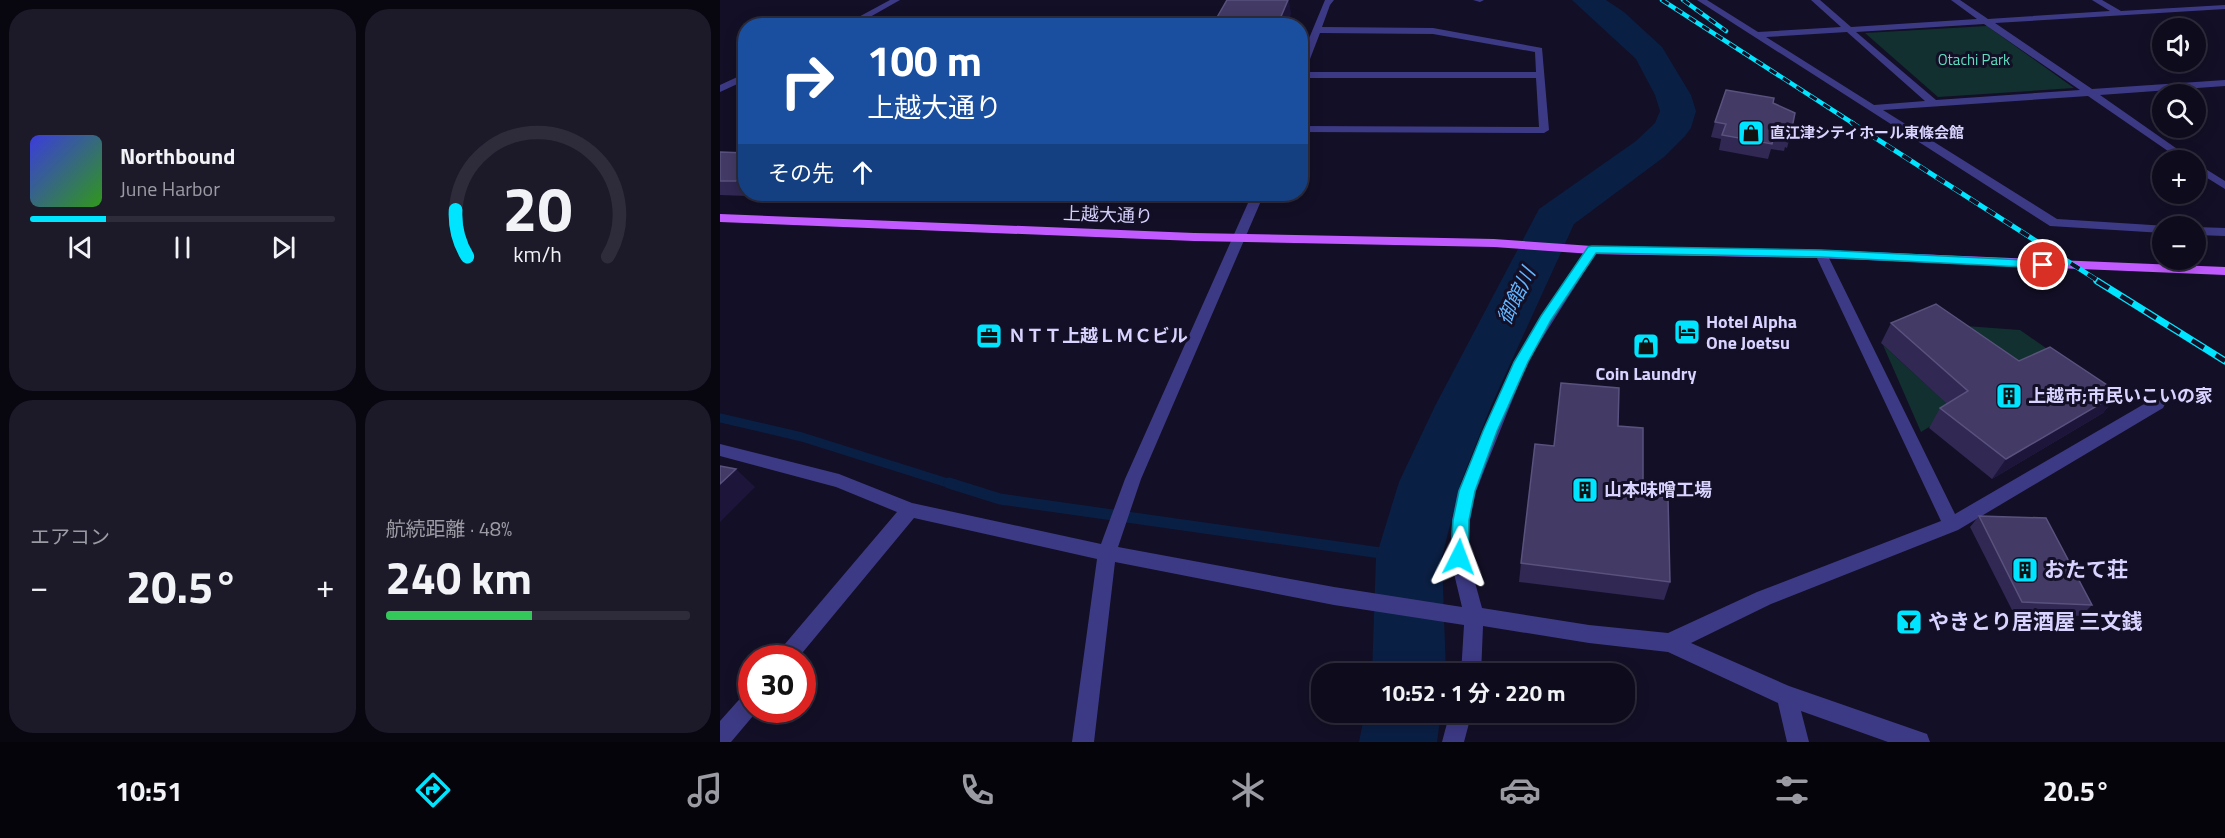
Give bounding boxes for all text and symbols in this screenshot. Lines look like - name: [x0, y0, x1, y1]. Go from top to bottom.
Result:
- map controls: [2152, 18, 2206, 270]
- button: sound: [2152, 18, 2206, 72]
- text: 100 m: [867, 28, 982, 92]
- icon: right: [768, 42, 846, 120]
- park label: Otachi Park: [1938, 48, 2010, 71]
- button: search: [2152, 84, 2206, 138]
- text: 上越大通り: [867, 86, 1002, 127]
- shop icon: 直江津シティホール東條会館: [1736, 118, 1766, 148]
- place label: 直江津シティホール東條会館: [1770, 121, 1964, 144]
- text: Northbound: [120, 139, 235, 173]
- button: +: [2152, 150, 2206, 204]
- text: その先: [768, 156, 834, 190]
- icon: ahead: [846, 156, 879, 189]
- text: 20: [503, 160, 573, 255]
- text: June Harbor: [120, 173, 220, 204]
- street label: 上越大通り: [1063, 199, 1153, 230]
- button: −: [2152, 216, 2206, 270]
- icon: previous: [64, 231, 97, 264]
- icon: pause: [166, 231, 199, 264]
- icon: next: [267, 231, 300, 264]
- text: km/h: [513, 238, 562, 270]
- pin: [2017, 239, 2068, 290]
- icon: arrive: [2026, 248, 2059, 281]
- water label: 御館川: [1488, 260, 1544, 330]
- place label: Hotel Alpha One Joetsu: [1706, 308, 1797, 356]
- hotel icon: Hotel Alpha One Joetsu: [1672, 317, 1702, 347]
- office icon: ＮＴＴ上越ＬＭＣビル: [974, 321, 1004, 351]
- place label: ＮＴＴ上越ＬＭＣビル: [1008, 322, 1188, 349]
- shop icon: Coin Laundry: [1631, 331, 1661, 361]
- place label: Coin Laundry: [1596, 360, 1696, 387]
- building icon: 上越市;市民いこいの家: [1994, 381, 2024, 411]
- place label: 上越市;市民いこいの家: [2028, 382, 2213, 409]
- building icon: 山本味噌工場: [1570, 475, 1600, 505]
- place label: 山本味噌工場: [1604, 476, 1712, 503]
- text: 航続距離 · 48%: [386, 513, 512, 544]
- text: エアコン: [30, 521, 110, 552]
- position arrow: [1427, 525, 1491, 589]
- text: 240 km: [386, 543, 532, 611]
- text: 20.5°: [126, 552, 238, 620]
- place label: おたて荘: [2044, 553, 2128, 585]
- building icon: おたて荘: [2010, 555, 2040, 585]
- text: −: [30, 561, 48, 611]
- text: +: [316, 561, 334, 611]
- place label: やきとり居酒屋 三文銭: [1928, 605, 2143, 637]
- bar icon: やきとり居酒屋 三文銭: [1894, 607, 1924, 637]
- speed limit sign: 30: [738, 645, 816, 723]
- text: 10:52 · 1 分 · 220 m: [1381, 676, 1565, 710]
- icon: directions: [412, 769, 454, 811]
- icon: music: [684, 769, 726, 811]
- icon: phone: [956, 769, 998, 811]
- icon: climate: [1227, 769, 1269, 811]
- icon: car: [1499, 769, 1541, 811]
- icon: filters: [1771, 769, 1813, 811]
- text: 10:51: [115, 770, 182, 811]
- text: 20.5°: [2043, 770, 2110, 811]

